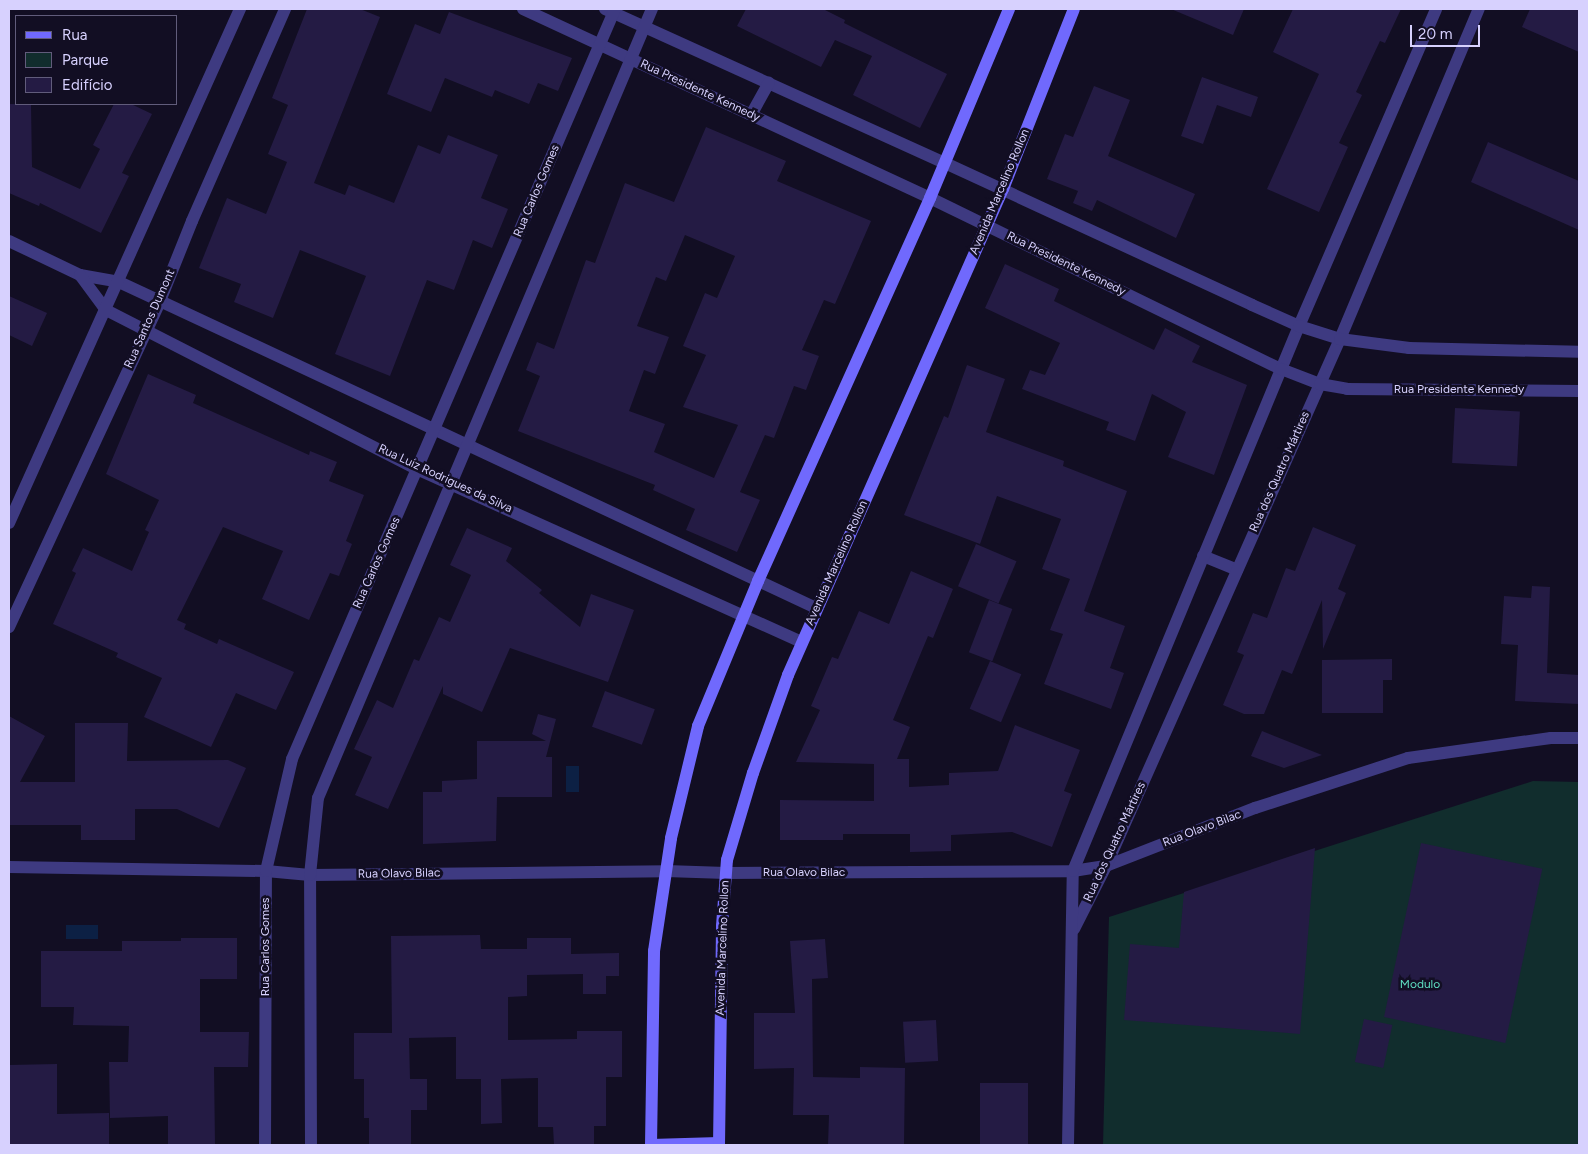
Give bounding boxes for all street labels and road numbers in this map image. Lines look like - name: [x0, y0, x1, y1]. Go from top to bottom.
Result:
- street label: Rua Presidente Kennedy: [638, 57, 762, 125]
- street label: Avenida Marcelino Rollon: [967, 127, 1033, 257]
- street label: Rua Carlos Gomes: [511, 143, 563, 239]
- street label: Rua Presidente Kennedy: [1004, 229, 1128, 299]
- street label: Rua Santos Dumont: [122, 267, 178, 371]
- street label: Rua Presidente Kennedy: [1394, 383, 1524, 397]
- street label: Rua dos Quatro Mártires: [1247, 410, 1313, 534]
- street label: Rua Luiz Rodrigues da Silva: [376, 442, 514, 516]
- street label: Avenida Marcelino Rollon: [803, 498, 871, 628]
- street label: Rua Carlos Gomes: [350, 515, 404, 611]
- street label: Rua dos Quatro Mártires: [1081, 780, 1149, 904]
- street label: Rua Olavo Bilac: [1161, 807, 1243, 851]
- street label: Rua Olavo Bilac: [358, 866, 440, 882]
- street label: Rua Olavo Bilac: [763, 866, 845, 880]
- street label: Avenida Marcelino Rollon: [713, 880, 733, 1016]
- street label: Rua Carlos Gomes: [259, 898, 273, 996]

